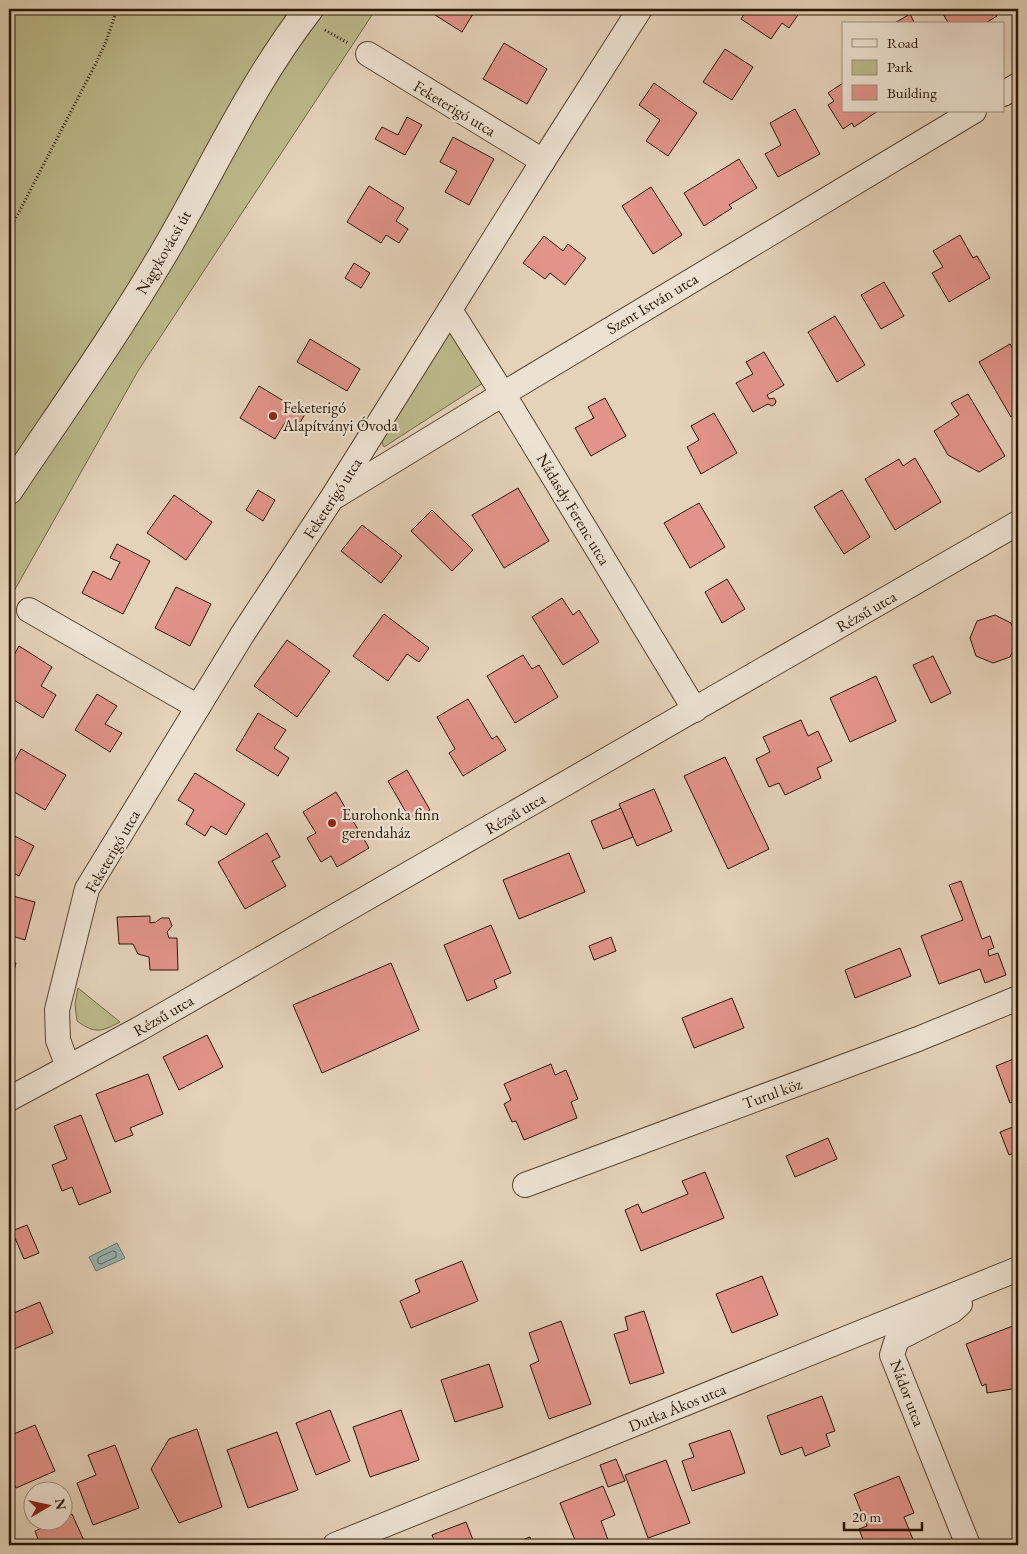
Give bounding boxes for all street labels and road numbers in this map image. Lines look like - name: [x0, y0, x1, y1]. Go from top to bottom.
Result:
- street label: Feketerigó utca: [410, 76, 500, 142]
- street label: Nagykovácsi út: [131, 206, 196, 298]
- street label: Szent István utca: [603, 268, 702, 339]
- street label: Nádasdy Ferenc utca: [532, 449, 616, 570]
- street label: Feketerigó utca: [298, 453, 367, 543]
- street label: Rézsű utca: [832, 585, 901, 637]
- street label: Rézsű utca: [481, 787, 550, 839]
- street label: Feketerigó utca: [80, 805, 145, 897]
- street label: Rézsű utca: [129, 989, 198, 1041]
- street label: Turul köz: [740, 1073, 805, 1114]
- street label: Nádor utca: [885, 1357, 930, 1430]
- street label: Dutka Ákos utca: [625, 1378, 730, 1437]

